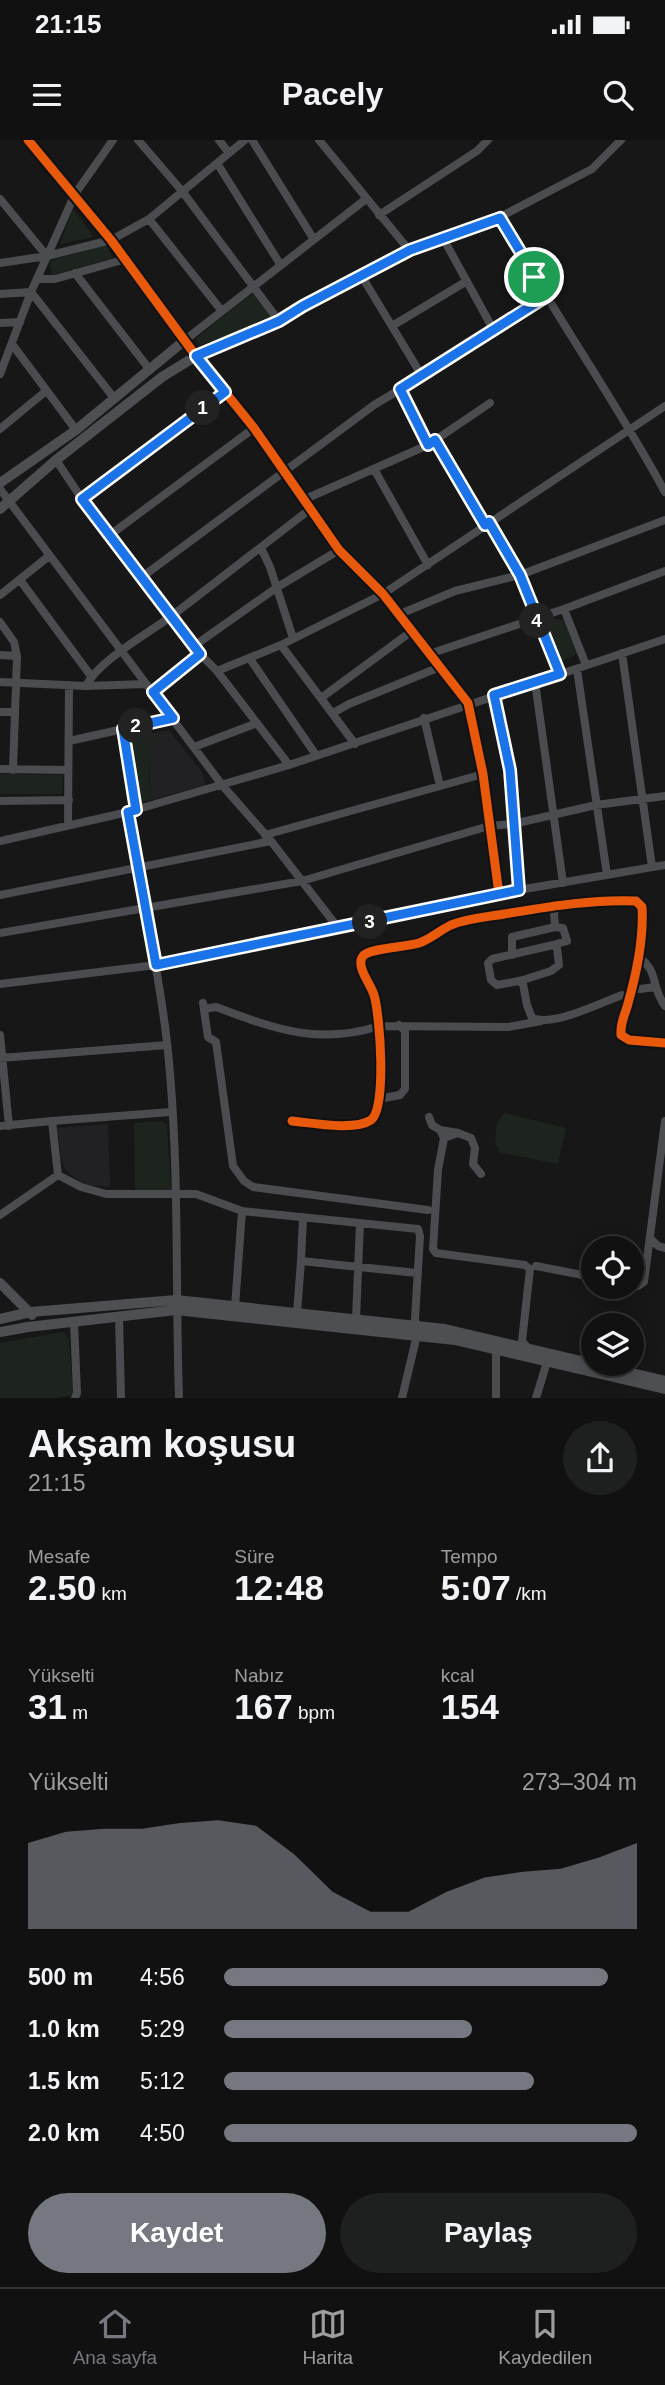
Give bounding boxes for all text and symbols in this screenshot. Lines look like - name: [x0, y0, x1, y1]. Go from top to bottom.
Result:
- text: 21:15: [35, 9, 102, 39]
- icon: menu: [28, 76, 66, 114]
- text: Pacely: [282, 76, 383, 112]
- icon: search: [599, 76, 637, 114]
- pin: [504, 247, 564, 307]
- icon: arrive: [515, 258, 553, 296]
- pin: 1: [186, 390, 220, 426]
- text: 1: [197, 397, 208, 418]
- pin: 4: [520, 603, 554, 638]
- text: 4: [531, 610, 542, 631]
- pin: 2: [118, 708, 154, 744]
- text: 2: [130, 715, 141, 736]
- pin: 3: [352, 904, 388, 940]
- text: 3: [364, 911, 375, 932]
- map controls: [581, 1236, 644, 1376]
- button: locate: [581, 1236, 644, 1299]
- button: layers: [581, 1313, 644, 1376]
- button: share: [563, 1421, 637, 1495]
- text: Akşam koşusu: [28, 1423, 296, 1465]
- text: 21:15: [28, 1470, 86, 1496]
- text: Mesafe: [28, 1546, 90, 1567]
- text: Süre: [234, 1546, 274, 1567]
- text: Tempo: [441, 1546, 498, 1567]
- text: 2.50: [28, 1568, 96, 1607]
- text: 12:48: [234, 1568, 324, 1607]
- text: 5:07: [441, 1568, 511, 1607]
- text: km: [96, 1583, 127, 1604]
- text: /km: [511, 1583, 547, 1604]
- text: Yükselti: [28, 1665, 95, 1686]
- text: Nabız: [234, 1665, 284, 1686]
- text: kcal: [441, 1665, 474, 1686]
- text: 31: [28, 1687, 67, 1726]
- text: 167: [234, 1687, 293, 1726]
- text: 154: [441, 1687, 499, 1726]
- text: m: [67, 1702, 88, 1723]
- text: bpm: [293, 1702, 335, 1723]
- text: Yükselti: [28, 1769, 109, 1795]
- text: 273–304 m: [522, 1769, 637, 1795]
- text: 500 m: [28, 1964, 93, 1990]
- text: 4:56: [140, 1964, 185, 1990]
- text: 1.0 km: [28, 2016, 100, 2042]
- text: 5:29: [140, 2016, 185, 2042]
- text: 1.5 km: [28, 2068, 100, 2094]
- text: 5:12: [140, 2068, 185, 2094]
- text: 2.0 km: [28, 2120, 100, 2146]
- text: 4:50: [140, 2120, 185, 2146]
- button: Kaydet: [28, 2193, 326, 2273]
- button: Paylaş: [340, 2193, 637, 2273]
- tab: Ana sayfa: [73, 2305, 157, 2369]
- tab: Harita: [302, 2305, 353, 2369]
- tab: Kaydedilen: [498, 2305, 592, 2369]

